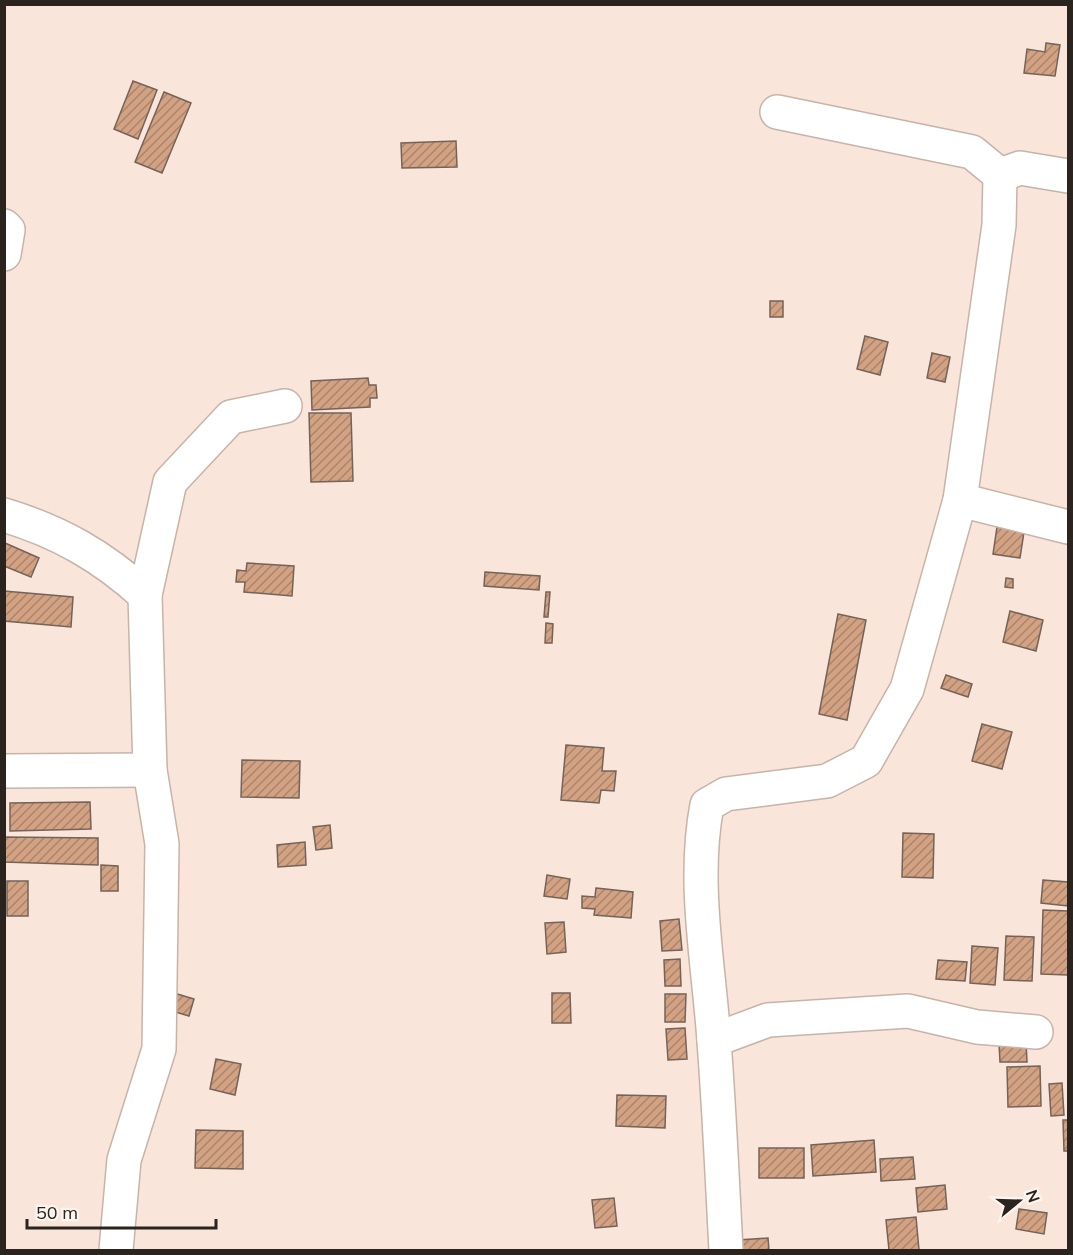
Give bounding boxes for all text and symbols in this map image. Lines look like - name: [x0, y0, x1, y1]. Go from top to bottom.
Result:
- north arrow: [989, 1171, 1049, 1231]
- text: N: [1022, 1187, 1045, 1205]
- scale bar: [27, 1192, 216, 1230]
- text: 50 m: [36, 1201, 78, 1224]

